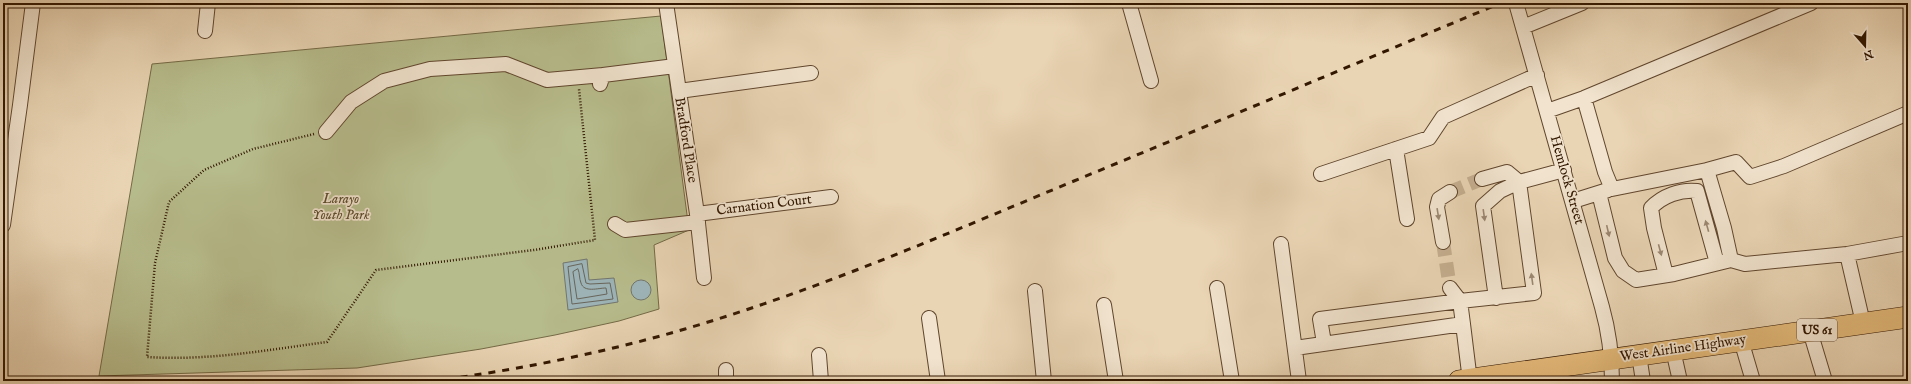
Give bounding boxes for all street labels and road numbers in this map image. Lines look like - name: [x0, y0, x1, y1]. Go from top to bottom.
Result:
- street label: Bradford Place: [670, 96, 702, 185]
- street label: Hemlock Street: [1546, 133, 1588, 227]
- street label: Carnation Court: [715, 190, 813, 220]
- road number: US 61: [1797, 319, 1837, 341]
- street label: West Airline Highway: [1619, 330, 1747, 366]

